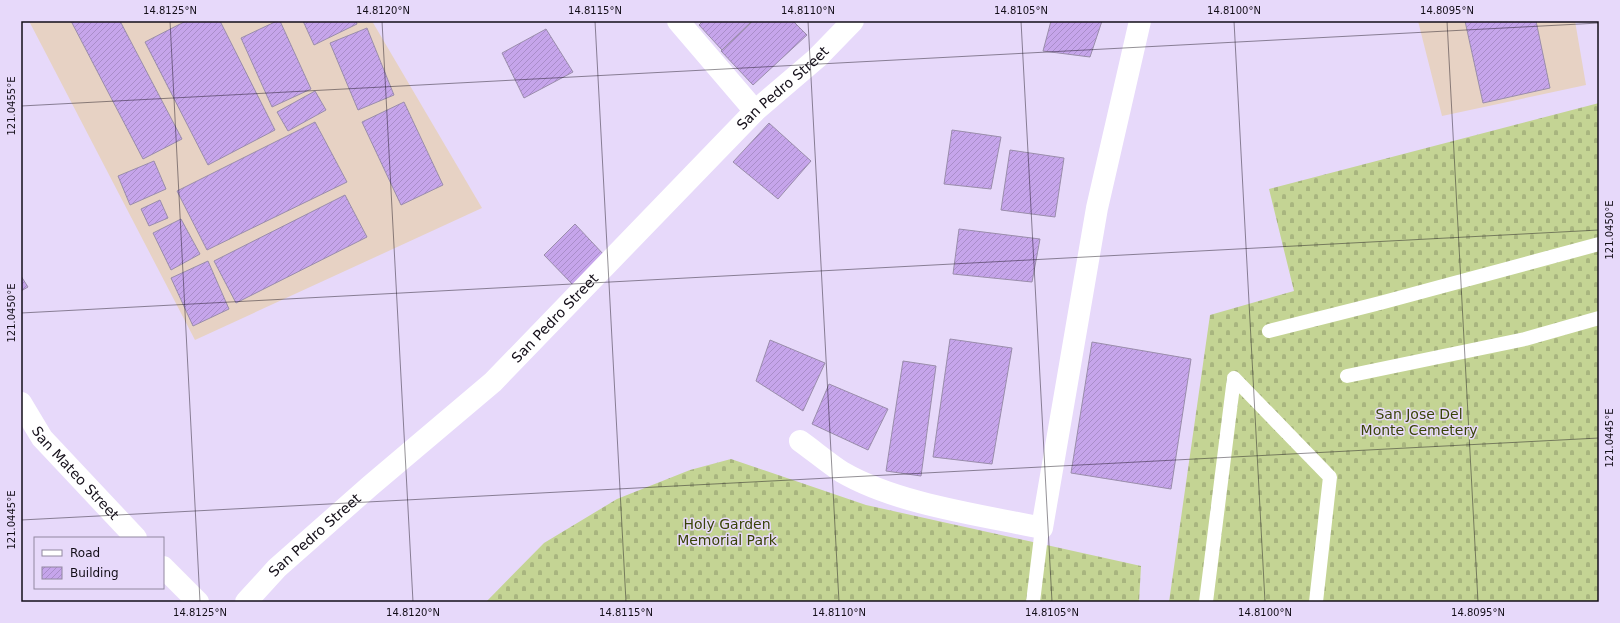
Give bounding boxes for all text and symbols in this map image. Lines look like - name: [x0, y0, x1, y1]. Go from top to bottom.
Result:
- text: 14.8125°N: [143, 5, 197, 16]
- text: 14.8120°N: [356, 5, 410, 16]
- text: 14.8115°N: [568, 5, 622, 16]
- text: 14.8110°N: [781, 5, 835, 16]
- text: 14.8105°N: [994, 5, 1048, 16]
- text: 14.8100°N: [1207, 5, 1261, 16]
- text: 14.8095°N: [1420, 5, 1474, 16]
- street label: San Pedro Street: [733, 43, 832, 133]
- text: 121.0455°E: [6, 76, 17, 136]
- text: 121.0450°E: [1604, 200, 1615, 260]
- street label: San Pedro Street: [508, 270, 602, 366]
- text: 121.0450°E: [6, 283, 17, 343]
- park label: San Jose Del Monte Cemetery: [1361, 406, 1477, 438]
- text: 121.0445°E: [1604, 408, 1615, 468]
- street label: San Mateo Street: [29, 423, 123, 523]
- text: 121.0445°E: [6, 490, 17, 550]
- street label: San Pedro Street: [265, 490, 364, 580]
- park label: Holy Garden Memorial Park: [677, 516, 778, 548]
- legend: [34, 537, 164, 589]
- text: Road: [70, 546, 100, 560]
- text: Building: [70, 566, 119, 580]
- text: 14.8125°N: [173, 607, 227, 618]
- text: 14.8120°N: [386, 607, 440, 618]
- text: 14.8115°N: [599, 607, 653, 618]
- text: 14.8110°N: [812, 607, 866, 618]
- text: 14.8105°N: [1025, 607, 1079, 618]
- text: 14.8100°N: [1238, 607, 1292, 618]
- text: 14.8095°N: [1451, 607, 1505, 618]

